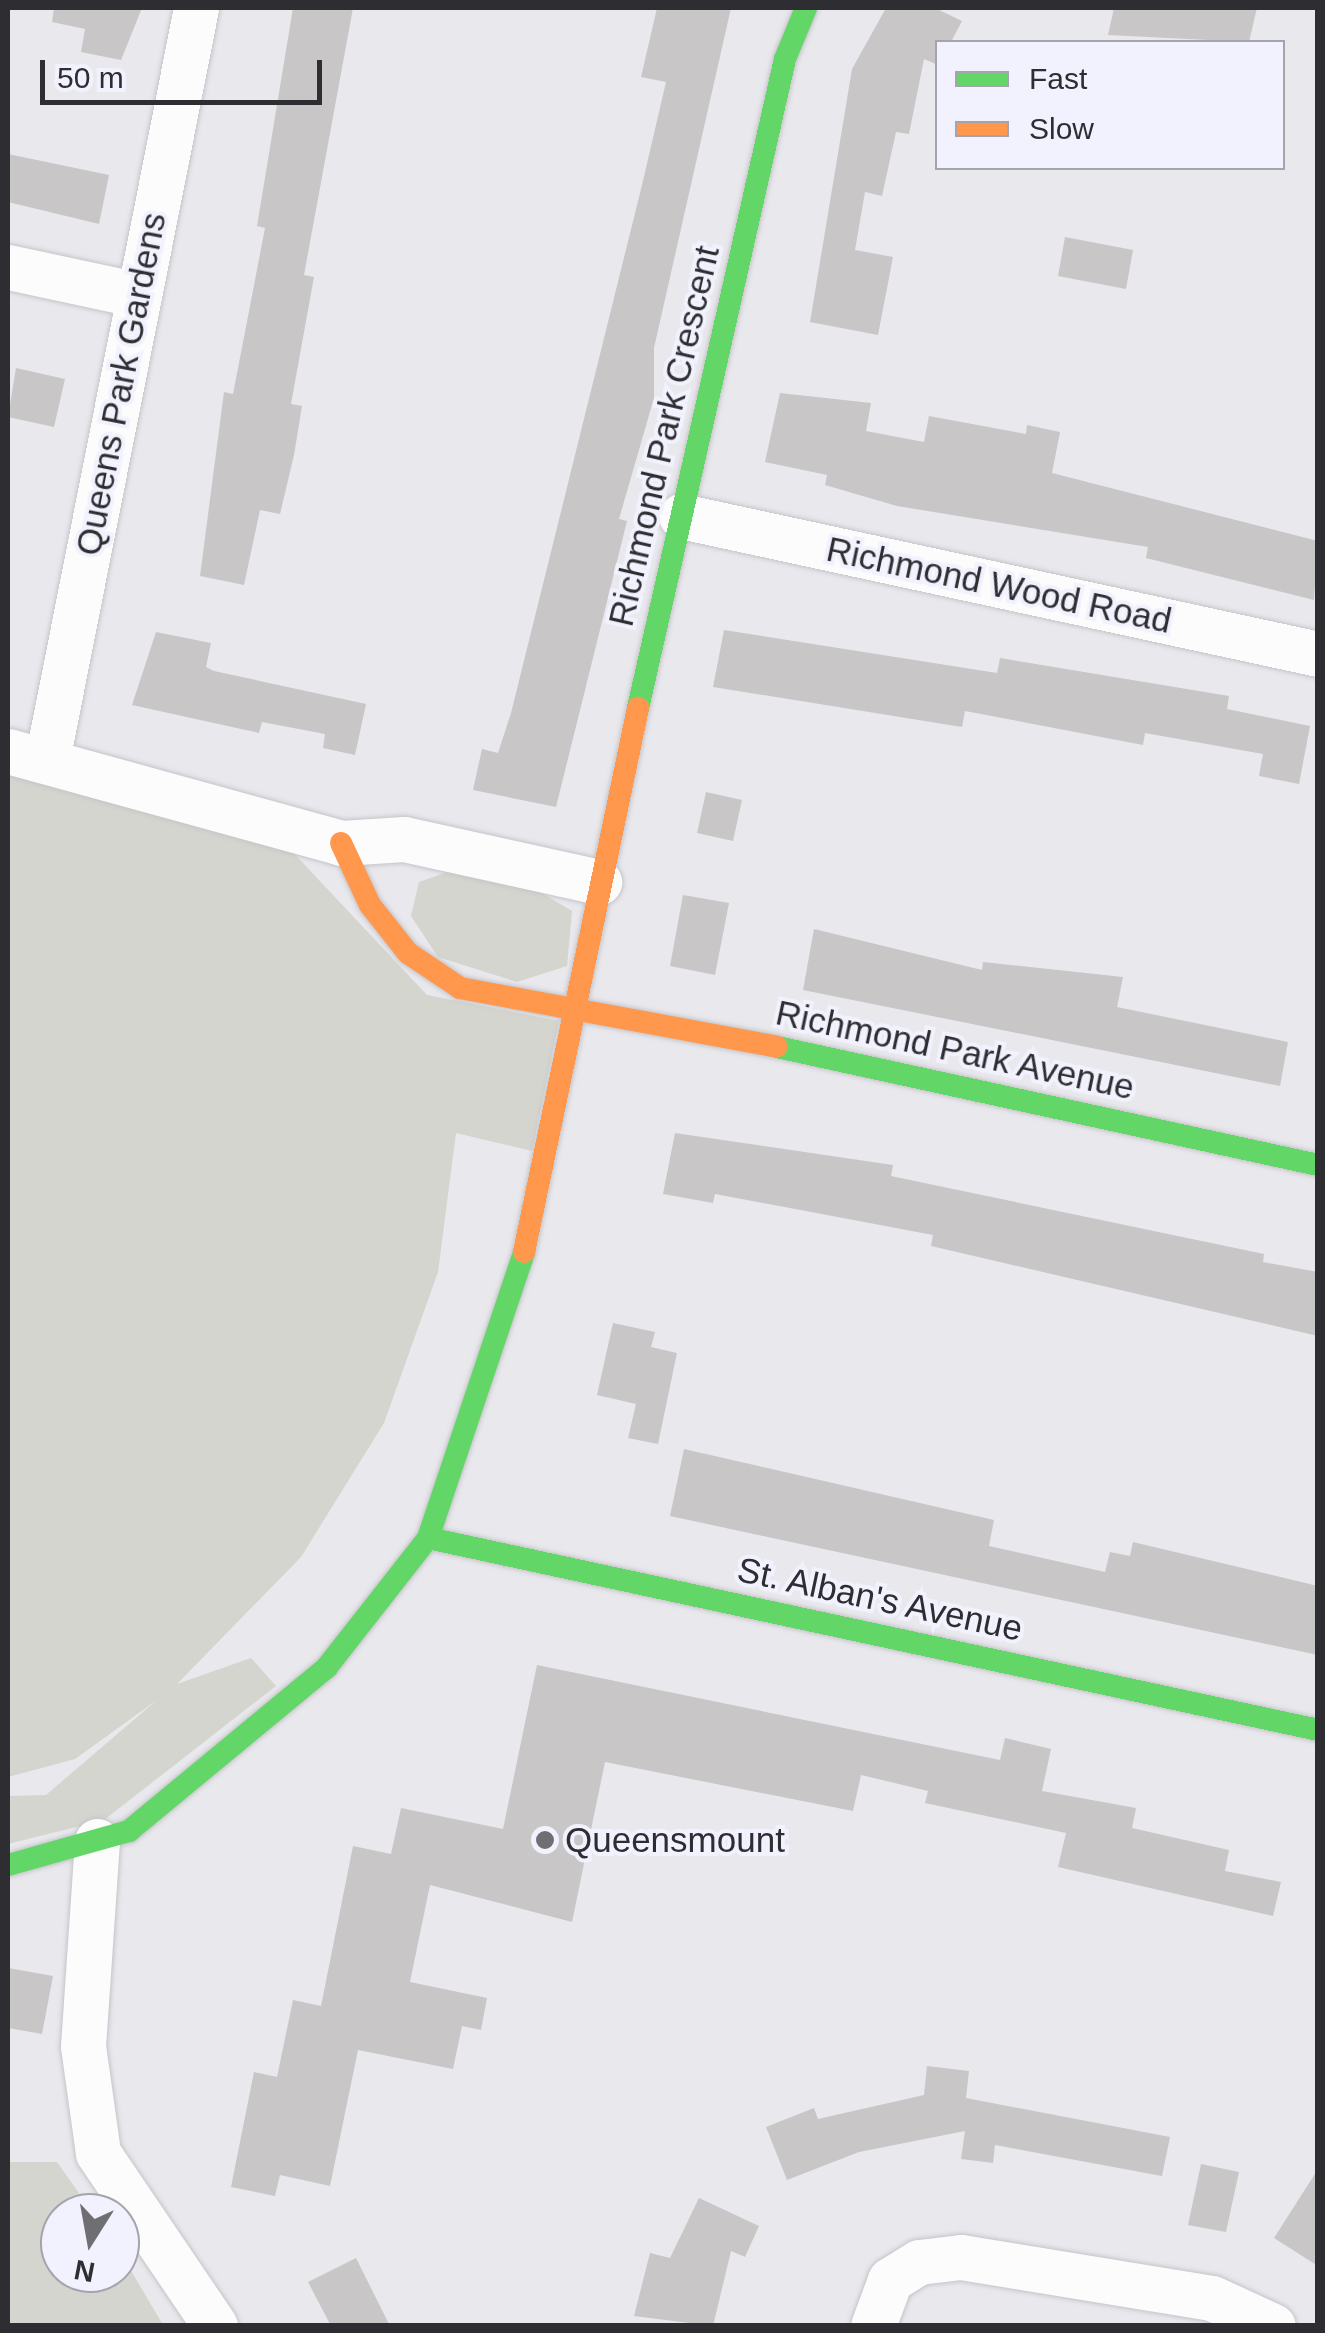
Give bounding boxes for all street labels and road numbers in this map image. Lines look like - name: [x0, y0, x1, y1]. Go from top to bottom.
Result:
- street label: Queens Park Gardens: [67, 209, 175, 559]
- street label: Richmond Park Crescent: [600, 242, 728, 630]
- street label: Richmond Wood Road: [823, 528, 1175, 642]
- street label: Richmond Park Avenue: [771, 991, 1139, 1109]
- street label: St. Alban's Avenue: [732, 1548, 1028, 1650]

